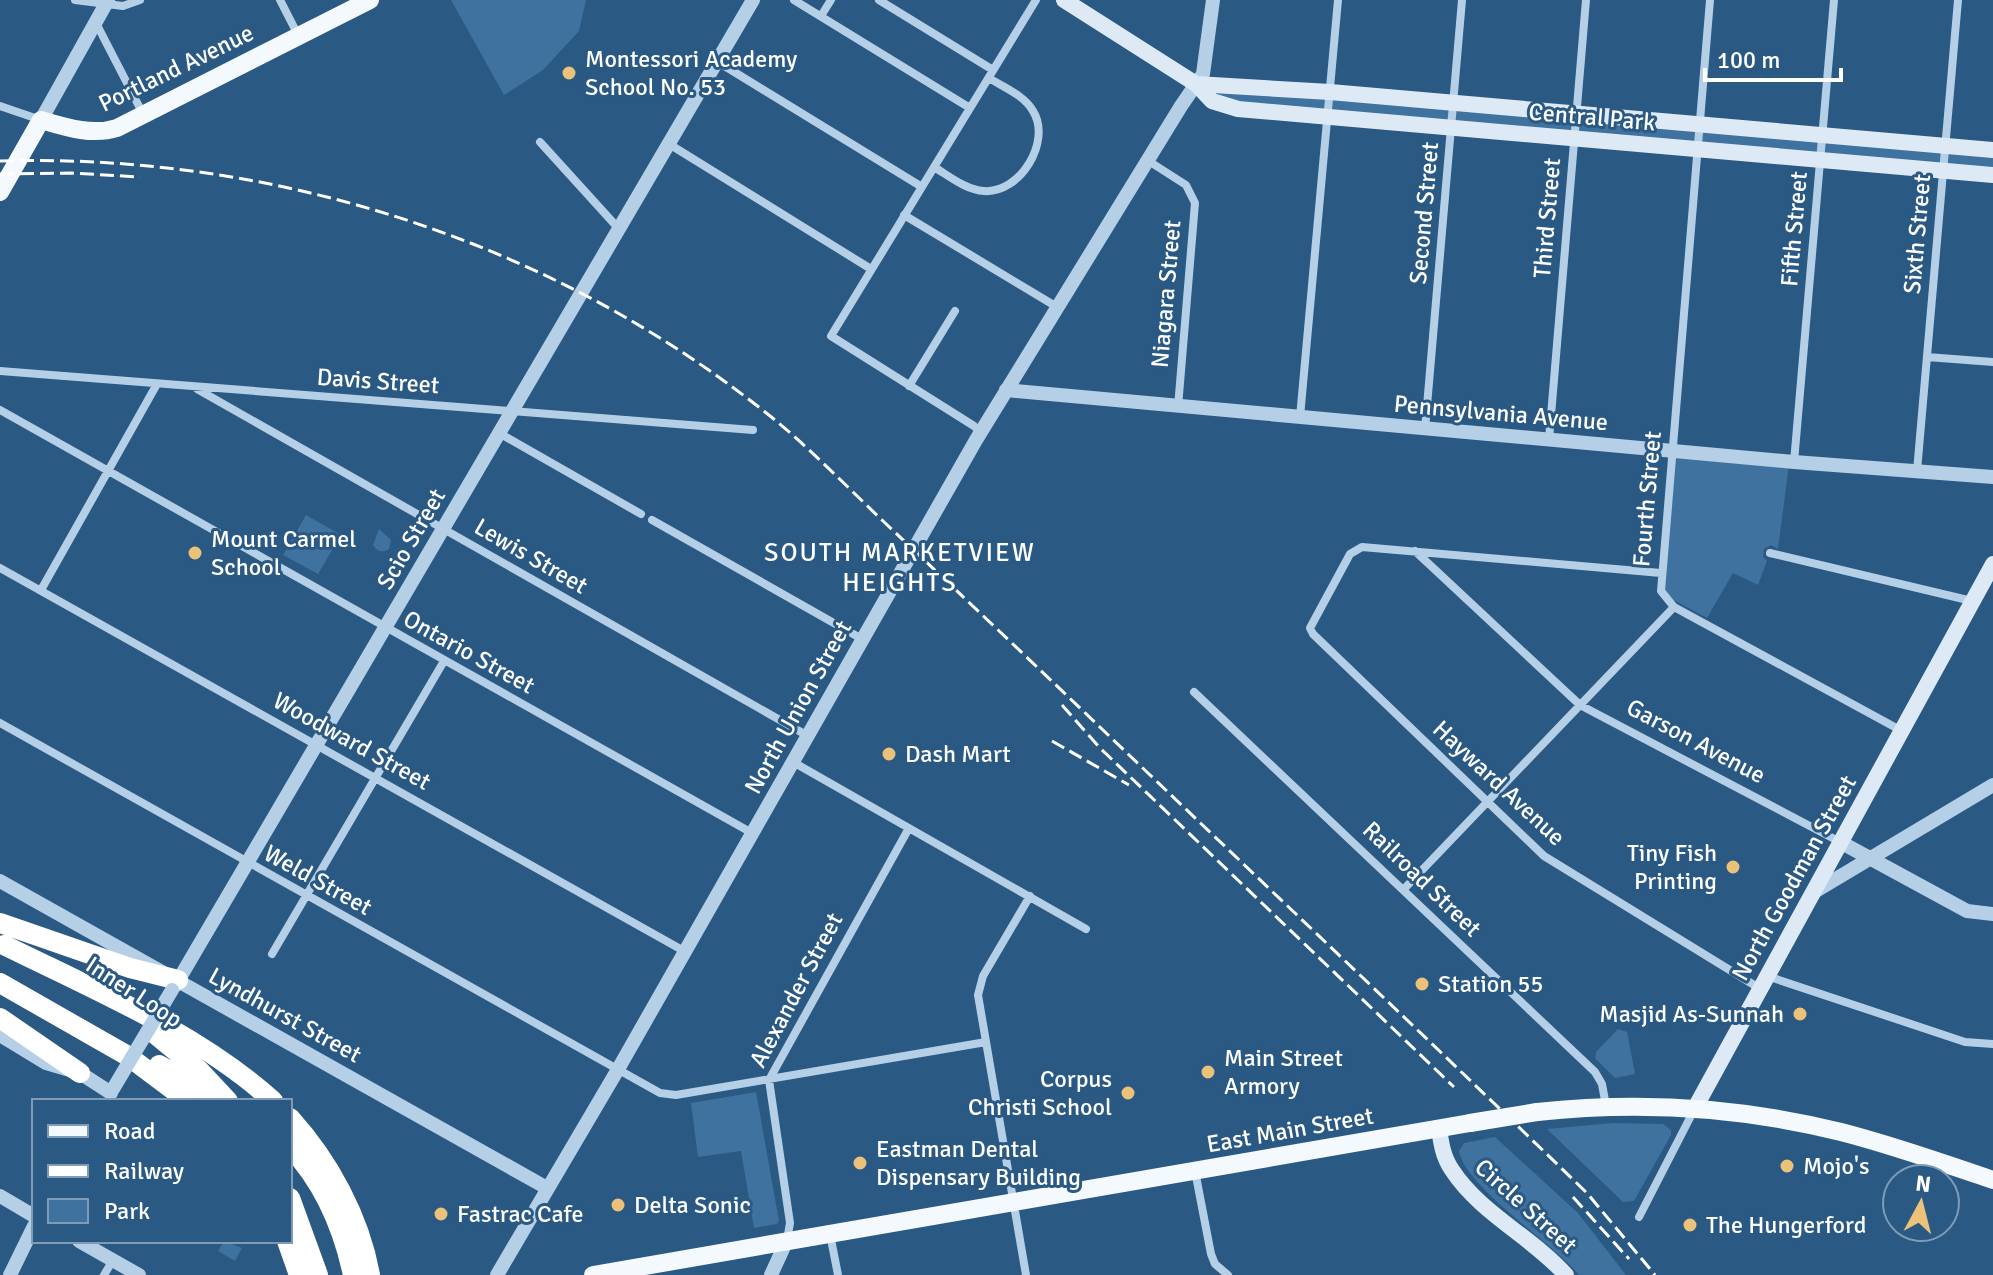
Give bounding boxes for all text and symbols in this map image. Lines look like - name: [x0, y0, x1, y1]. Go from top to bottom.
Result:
- street label: Portland Avenue: [94, 18, 258, 118]
- scale bar: [1705, 32, 1841, 82]
- place label: Montessori Academy School No. 53: [585, 44, 797, 102]
- text: 100 m: [1717, 45, 1780, 75]
- marker: Montessori Academy School No. 53: [560, 64, 578, 82]
- street label: Central Park: [1527, 97, 1657, 137]
- street label: Second Street: [1403, 141, 1445, 285]
- street label: Third Street: [1527, 157, 1567, 279]
- street label: Fifth Street: [1774, 170, 1814, 288]
- street label: Sixth Street: [1897, 173, 1937, 295]
- street label: Niagara Street: [1145, 219, 1187, 369]
- street label: Davis Street: [316, 362, 440, 400]
- street label: Pennsylvania Avenue: [1393, 389, 1609, 437]
- street label: Fourth Street: [1626, 430, 1668, 568]
- street label: Scio Street: [370, 483, 452, 595]
- street label: Lewis Street: [469, 511, 593, 601]
- place label: Mount Carmel School: [211, 524, 356, 582]
- district label: SOUTH MARKETVIEW HEIGHTS: [764, 537, 1036, 599]
- marker: Mount Carmel School: [186, 544, 204, 562]
- street label: Ontario Street: [398, 604, 540, 700]
- street label: North Union Street: [738, 615, 858, 799]
- street label: Woodward Street: [268, 685, 436, 797]
- street label: Garson Avenue: [1621, 692, 1771, 790]
- street label: Hayward Avenue: [1427, 714, 1571, 852]
- place label: Dash Mart: [905, 739, 1011, 769]
- marker: Dash Mart: [880, 745, 898, 763]
- street label: North Goodman Street: [1725, 770, 1863, 986]
- street label: Railroad Street: [1356, 815, 1488, 943]
- street label: Weld Street: [259, 838, 377, 922]
- place label: Tiny Fish Printing: [1627, 838, 1717, 896]
- marker: Tiny Fish Printing: [1724, 858, 1742, 876]
- street label: Alexander Street: [743, 908, 849, 1072]
- street label: Inner Loop: [80, 950, 188, 1034]
- street label: Lyndhurst Street: [203, 961, 367, 1069]
- place label: Station 55: [1438, 969, 1544, 999]
- marker: Station 55: [1413, 975, 1431, 993]
- place label: Masjid As-Sunnah: [1599, 999, 1784, 1029]
- marker: Masjid As-Sunnah: [1791, 1005, 1809, 1023]
- place label: Main Street Armory: [1224, 1043, 1343, 1101]
- marker: Main Street Armory: [1199, 1063, 1217, 1081]
- place label: Corpus Christi School: [968, 1064, 1112, 1122]
- marker: Corpus Christi School: [1119, 1084, 1137, 1102]
- legend: [32, 1099, 292, 1243]
- street label: East Main Street: [1204, 1101, 1376, 1159]
- text: Road: [104, 1116, 155, 1146]
- place label: Eastman Dental Dispensary Building: [876, 1134, 1081, 1192]
- place label: Mojo's: [1803, 1151, 1869, 1181]
- street label: Circle Street: [1469, 1152, 1583, 1260]
- marker: Eastman Dental Dispensary Building: [851, 1154, 869, 1172]
- text: Railway: [104, 1156, 184, 1186]
- marker: Mojo's: [1778, 1157, 1796, 1175]
- north arrow: [1881, 1163, 1961, 1243]
- text: N: [1914, 1169, 1933, 1198]
- place label: Delta Sonic: [634, 1190, 751, 1220]
- text: Park: [104, 1196, 150, 1226]
- marker: Delta Sonic: [609, 1196, 627, 1214]
- place label: Fastrac Cafe: [457, 1199, 583, 1229]
- marker: Fastrac Cafe: [432, 1205, 450, 1223]
- place label: The Hungerford: [1706, 1210, 1866, 1240]
- marker: The Hungerford: [1681, 1216, 1699, 1234]

